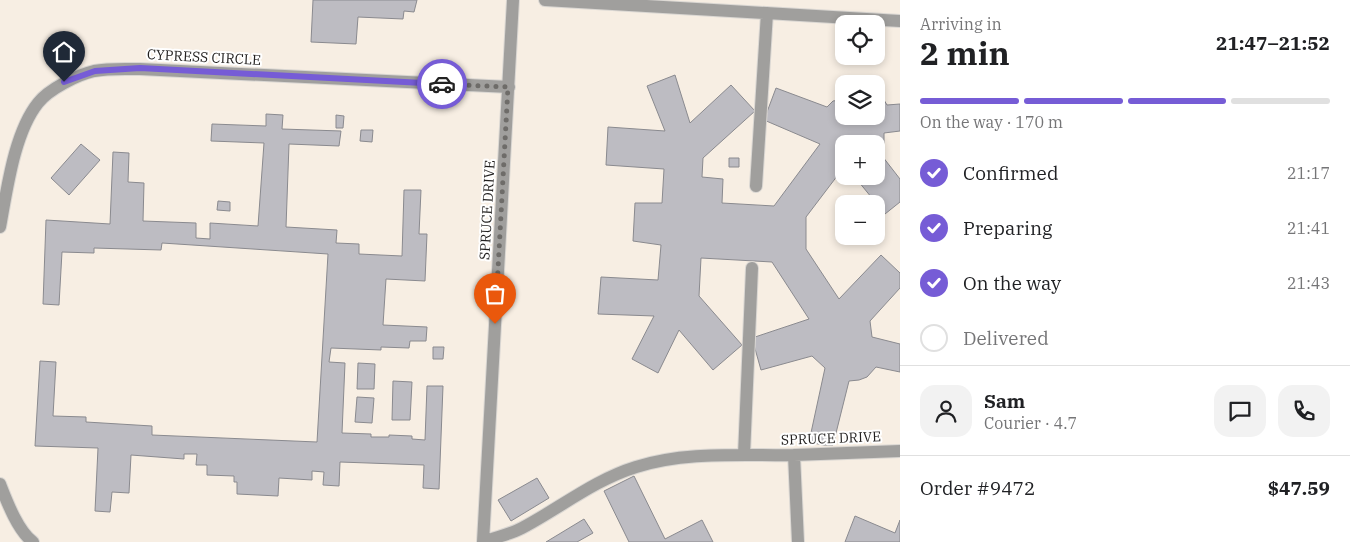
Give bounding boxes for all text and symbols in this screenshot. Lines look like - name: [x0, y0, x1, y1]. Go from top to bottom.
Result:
- text: Arriving in: [920, 14, 1002, 34]
- map controls: [835, 15, 885, 245]
- button: locate: [835, 15, 885, 65]
- pin: [43, 31, 85, 82]
- text: 21:47–21:52: [1216, 31, 1330, 55]
- text: 2 min: [920, 32, 1010, 74]
- icon: home: [50, 38, 78, 66]
- street label: CYPRESS CIRCLE: [146, 45, 262, 69]
- courier: [417, 59, 467, 109]
- icon: car: [428, 70, 456, 98]
- button: layers: [835, 75, 885, 125]
- text: On the way · 170 m: [920, 112, 1063, 132]
- button: +: [835, 135, 885, 185]
- street label: SPRUCE DRIVE: [475, 159, 499, 261]
- icon: check: [920, 159, 948, 187]
- text: Confirmed: [963, 161, 1058, 185]
- text: 21:17: [1287, 163, 1330, 183]
- button: −: [835, 195, 885, 245]
- icon: check: [920, 214, 948, 242]
- text: Preparing: [963, 216, 1052, 240]
- text: 21:41: [1287, 218, 1330, 238]
- icon: check: [920, 269, 948, 297]
- text: On the way: [963, 271, 1061, 295]
- pin: [474, 273, 516, 324]
- text: 21:43: [1287, 273, 1330, 293]
- icon: bag: [481, 280, 509, 308]
- text: Delivered: [963, 326, 1049, 350]
- button: person: [920, 385, 972, 437]
- button: chat: [1214, 385, 1266, 437]
- button: phone: [1278, 385, 1330, 437]
- text: Sam: [984, 389, 1025, 413]
- text: Courier · 4.7: [984, 413, 1077, 433]
- street label: SPRUCE DRIVE: [781, 427, 881, 449]
- text: Order #9472: [920, 476, 1035, 500]
- text: $47.59: [1268, 476, 1330, 500]

